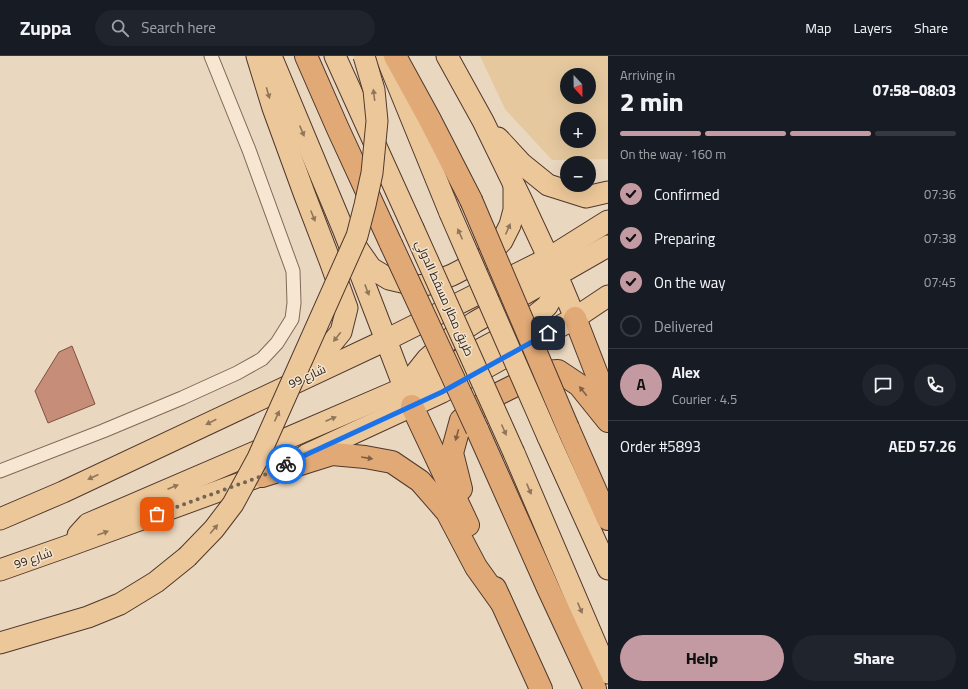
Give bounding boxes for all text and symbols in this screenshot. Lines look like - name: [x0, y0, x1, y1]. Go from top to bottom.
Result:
- text: Zuppa: [20, 10, 71, 46]
- search box: [95, 10, 375, 46]
- text: Search here: [141, 13, 216, 42]
- text: Map: [805, 15, 831, 41]
- text: Layers: [853, 15, 892, 41]
- text: Share: [914, 15, 948, 41]
- icon: search: [109, 17, 131, 39]
- text: Arriving in: [620, 63, 675, 87]
- north arrow: [560, 68, 596, 104]
- map controls: [560, 68, 596, 192]
- text: 07:58–08:03: [873, 76, 956, 105]
- text: 2 min: [620, 77, 683, 126]
- one-way arrow: [265, 88, 271, 100]
- one-way arrow: [371, 89, 377, 101]
- button: +: [560, 112, 596, 148]
- one-way arrow: [299, 125, 305, 136]
- text: On the way · 160 m: [620, 142, 726, 166]
- button: −: [560, 156, 596, 192]
- text: Confirmed: [654, 180, 720, 209]
- text: 07:36: [924, 182, 956, 206]
- icon: check: [620, 183, 642, 205]
- one-way arrow: [310, 210, 316, 222]
- one-way arrow: [505, 223, 511, 234]
- text: Preparing: [654, 224, 715, 253]
- text: 07:38: [924, 226, 956, 250]
- icon: check: [620, 227, 642, 249]
- one-way arrow: [457, 229, 463, 240]
- street label: طريق مطار مسقط الدولي: [409, 236, 481, 360]
- text: On the way: [654, 268, 725, 297]
- text: 07:45: [924, 270, 956, 294]
- icon: check: [620, 271, 642, 293]
- one-way arrow: [364, 284, 370, 296]
- text: Delivered: [654, 312, 713, 341]
- pin: [531, 316, 565, 350]
- icon: home: [537, 322, 559, 344]
- one-way arrow: [333, 332, 341, 343]
- street label: 99 شارع: [284, 357, 330, 395]
- text: Alex: [672, 358, 700, 387]
- button: chat: [862, 364, 904, 406]
- button: phone: [914, 364, 956, 406]
- text: A: [636, 370, 646, 399]
- one-way arrow: [579, 385, 588, 396]
- text: Courier · 4.5: [672, 387, 737, 411]
- one-way arrow: [274, 409, 280, 421]
- one-way arrow: [326, 416, 337, 422]
- one-way arrow: [205, 419, 217, 425]
- one-way arrow: [501, 424, 507, 436]
- one-way arrow: [454, 429, 460, 441]
- text: Order #5893: [620, 432, 701, 461]
- text: AED 57.26: [889, 432, 956, 461]
- courier: [266, 444, 306, 484]
- icon: bike: [275, 453, 297, 475]
- one-way arrow: [361, 455, 373, 461]
- one-way arrow: [87, 475, 99, 481]
- one-way arrow: [527, 483, 533, 495]
- one-way arrow: [168, 484, 179, 490]
- pin: [140, 497, 174, 531]
- icon: bag: [146, 503, 168, 525]
- one-way arrow: [209, 523, 218, 534]
- one-way arrow: [97, 530, 109, 536]
- street label: 99 شارع: [11, 541, 55, 575]
- one-way arrow: [578, 603, 584, 615]
- button: Help: [620, 635, 784, 681]
- button: Share: [792, 635, 956, 681]

